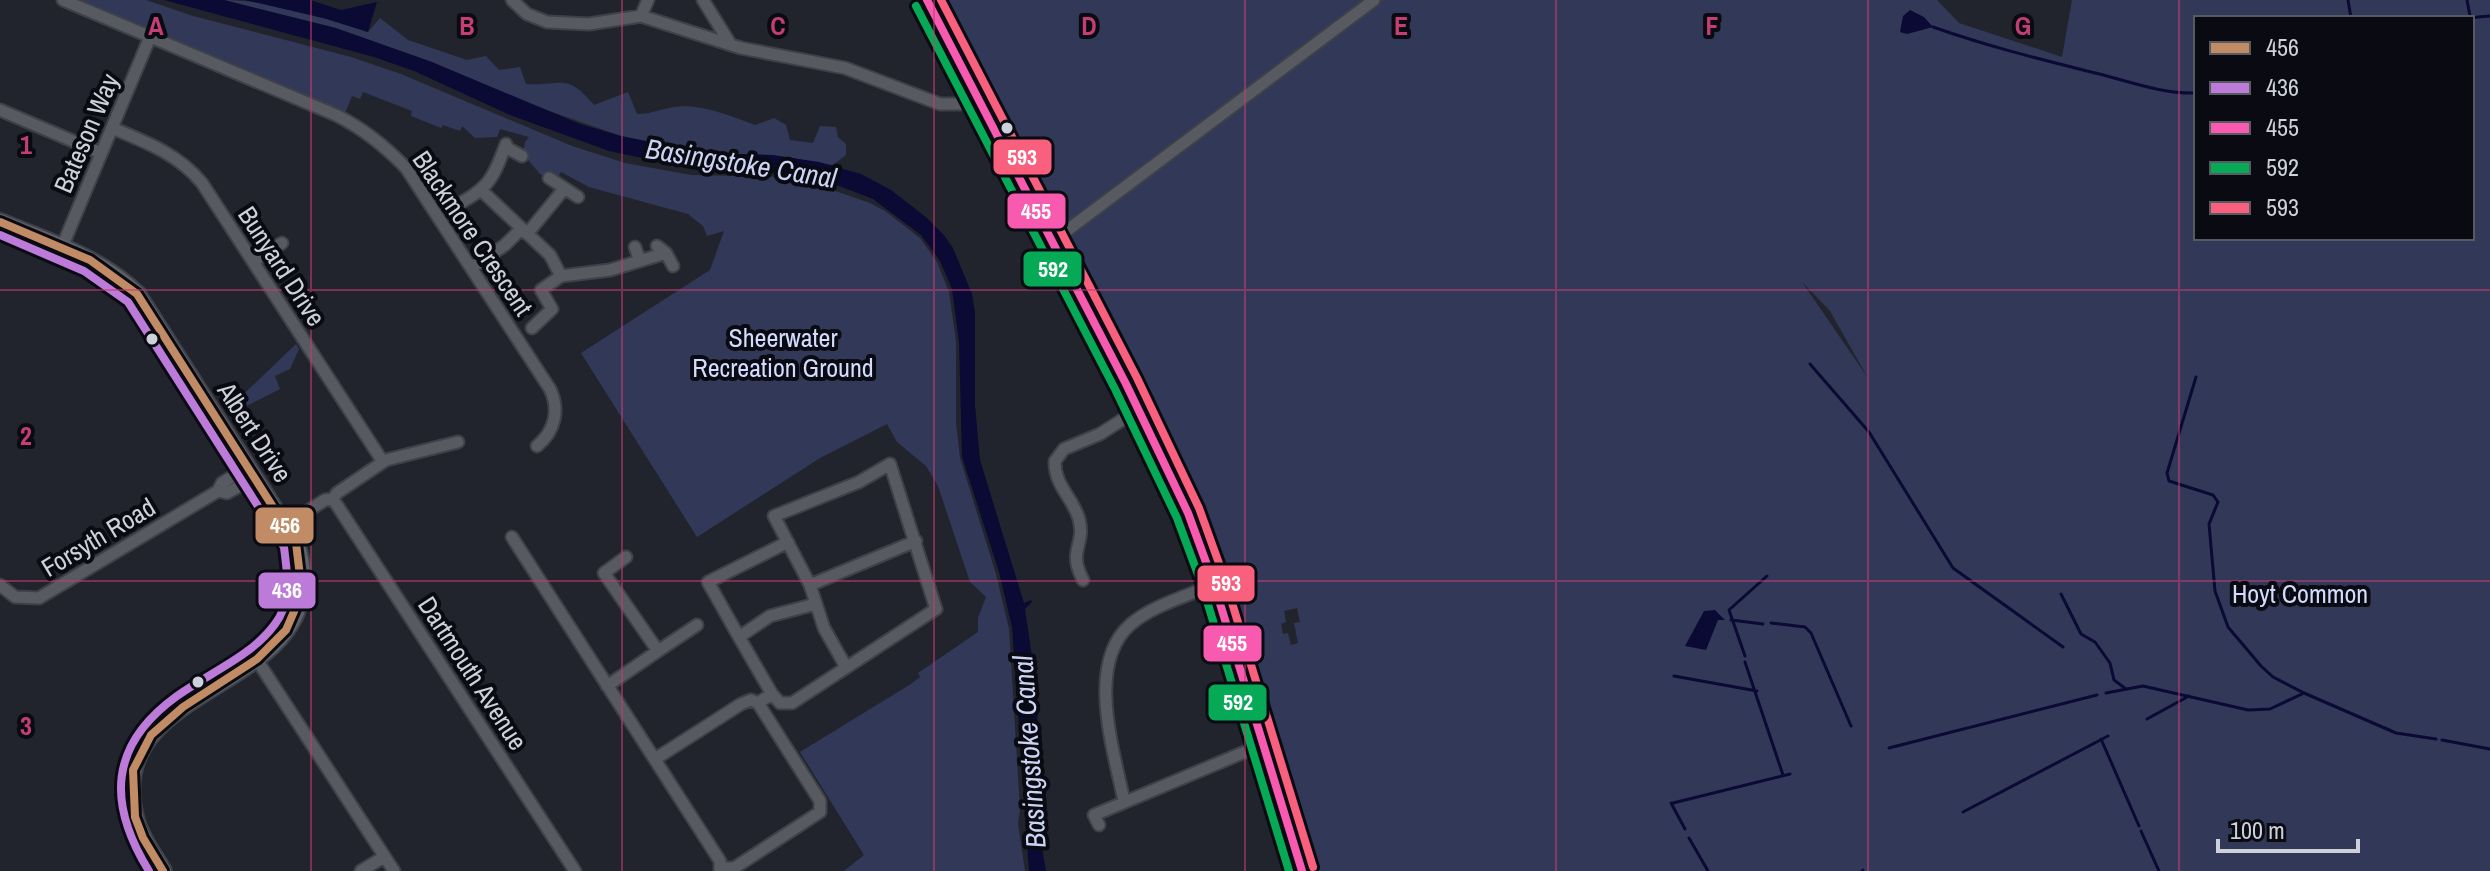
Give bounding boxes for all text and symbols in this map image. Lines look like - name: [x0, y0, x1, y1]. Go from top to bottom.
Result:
- text: A: [148, 8, 164, 43]
- text: B: [459, 8, 475, 43]
- text: C: [770, 8, 786, 43]
- text: D: [1081, 8, 1097, 43]
- text: E: [1394, 8, 1408, 43]
- text: F: [1705, 8, 1719, 43]
- text: G: [2015, 8, 2031, 43]
- legend: [2194, 16, 2474, 240]
- text: 456: [2266, 31, 2299, 63]
- street label: Bateson Way: [45, 68, 127, 198]
- text: 436: [2266, 71, 2299, 103]
- text: 455: [2266, 111, 2299, 143]
- unlabelled marker: [999, 120, 1015, 136]
- text: 1: [20, 127, 32, 162]
- water label: Basingstoke Canal: [643, 129, 840, 197]
- line badge: 593: [992, 138, 1053, 176]
- text: 593: [1007, 142, 1037, 172]
- street label: Blackmore Crescent: [405, 144, 541, 322]
- text: 592: [2266, 151, 2299, 183]
- text: 593: [2266, 191, 2299, 223]
- line badge: 455: [1006, 192, 1067, 230]
- text: 455: [1021, 196, 1051, 226]
- street label: Bunyard Drive: [230, 199, 334, 333]
- line badge: 592: [1022, 250, 1083, 288]
- text: 592: [1038, 254, 1068, 284]
- park label: Sheerwater Recreation Ground: [692, 320, 874, 385]
- unlabelled marker: [144, 331, 160, 347]
- street label: Albert Drive: [209, 374, 300, 489]
- text: 2: [20, 418, 32, 453]
- street label: Forsyth Road: [35, 489, 161, 585]
- line badge: 456: [254, 506, 315, 545]
- text: 456: [270, 510, 300, 540]
- line badge: 593: [1196, 564, 1256, 603]
- text: 593: [1211, 568, 1241, 598]
- line badge: 436: [257, 571, 317, 610]
- text: 436: [272, 575, 302, 605]
- park label: Hoyt Common: [2232, 576, 2368, 611]
- street label: Dartmouth Avenue: [410, 590, 536, 756]
- line badge: 455: [1202, 624, 1263, 663]
- text: 455: [1217, 628, 1247, 658]
- water label: Basingstoke Canal: [1003, 654, 1055, 849]
- unlabelled marker: [190, 674, 206, 690]
- line badge: 592: [1207, 683, 1268, 722]
- text: 592: [1223, 687, 1253, 717]
- text: 3: [20, 708, 32, 743]
- scale bar: [2218, 803, 2358, 853]
- text: 100 m: [2230, 814, 2285, 846]

